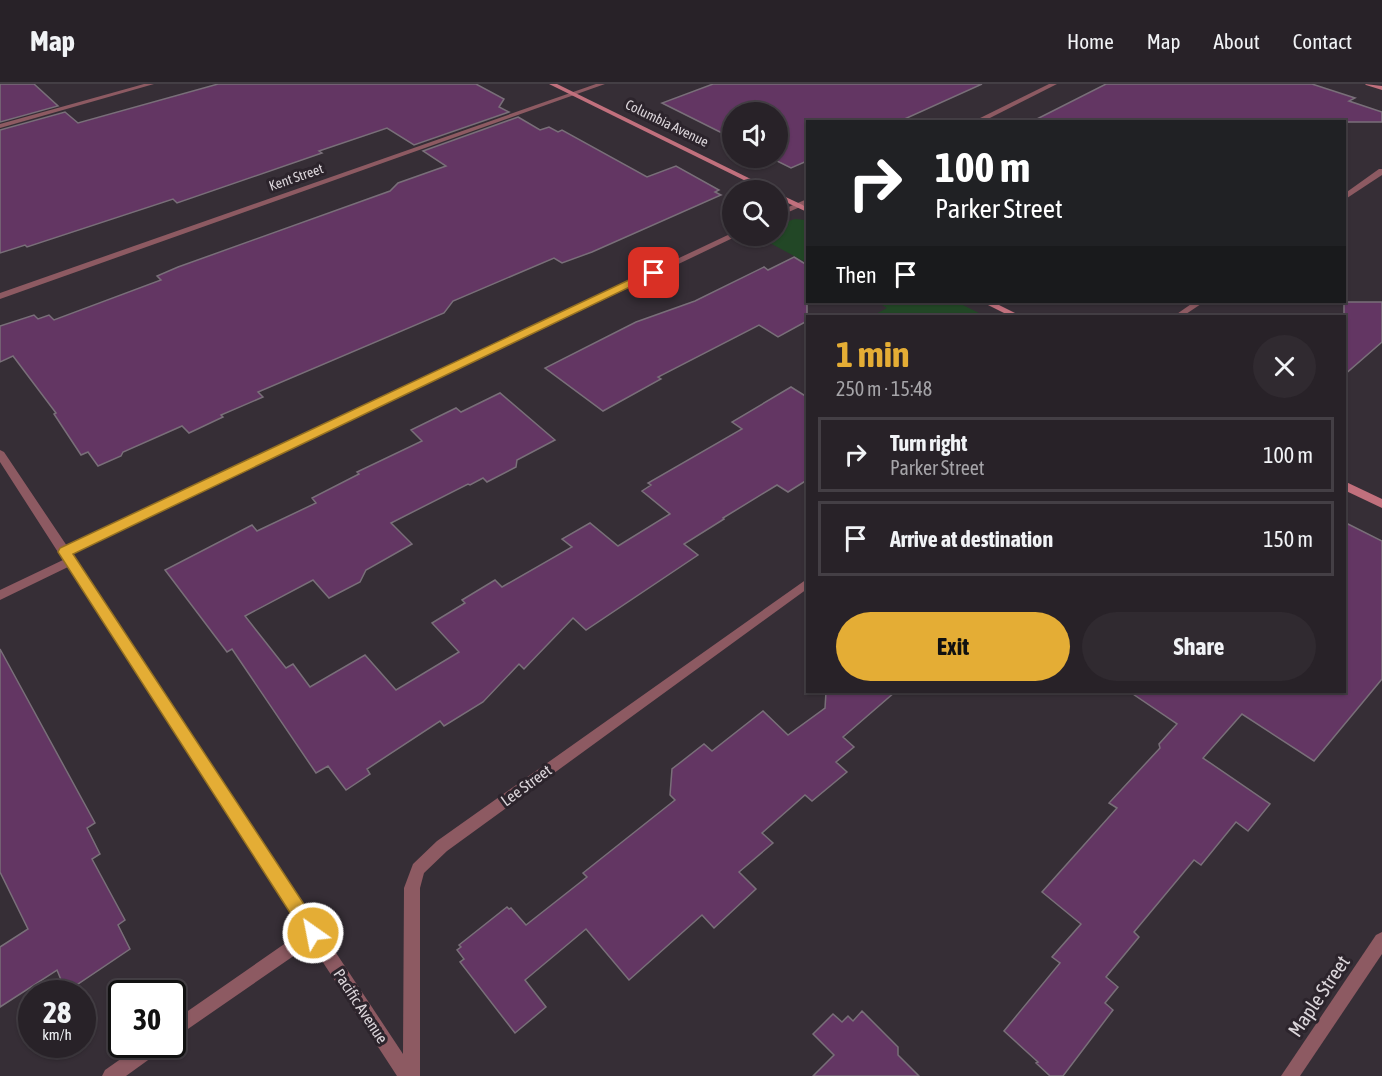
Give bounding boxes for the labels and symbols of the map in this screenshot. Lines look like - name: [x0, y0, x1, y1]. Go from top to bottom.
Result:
- street label: Columbia Avenue: [623, 96, 711, 150]
- street label: Kent Street: [267, 160, 325, 194]
- pin: [628, 247, 679, 298]
- street label: Lee Street: [497, 760, 555, 809]
- position arrow: [281, 901, 345, 965]
- street label: Maple Street: [1283, 951, 1354, 1041]
- street label: Pacific Avenue: [330, 965, 392, 1047]
- speed limit sign: 30: [108, 980, 186, 1058]

